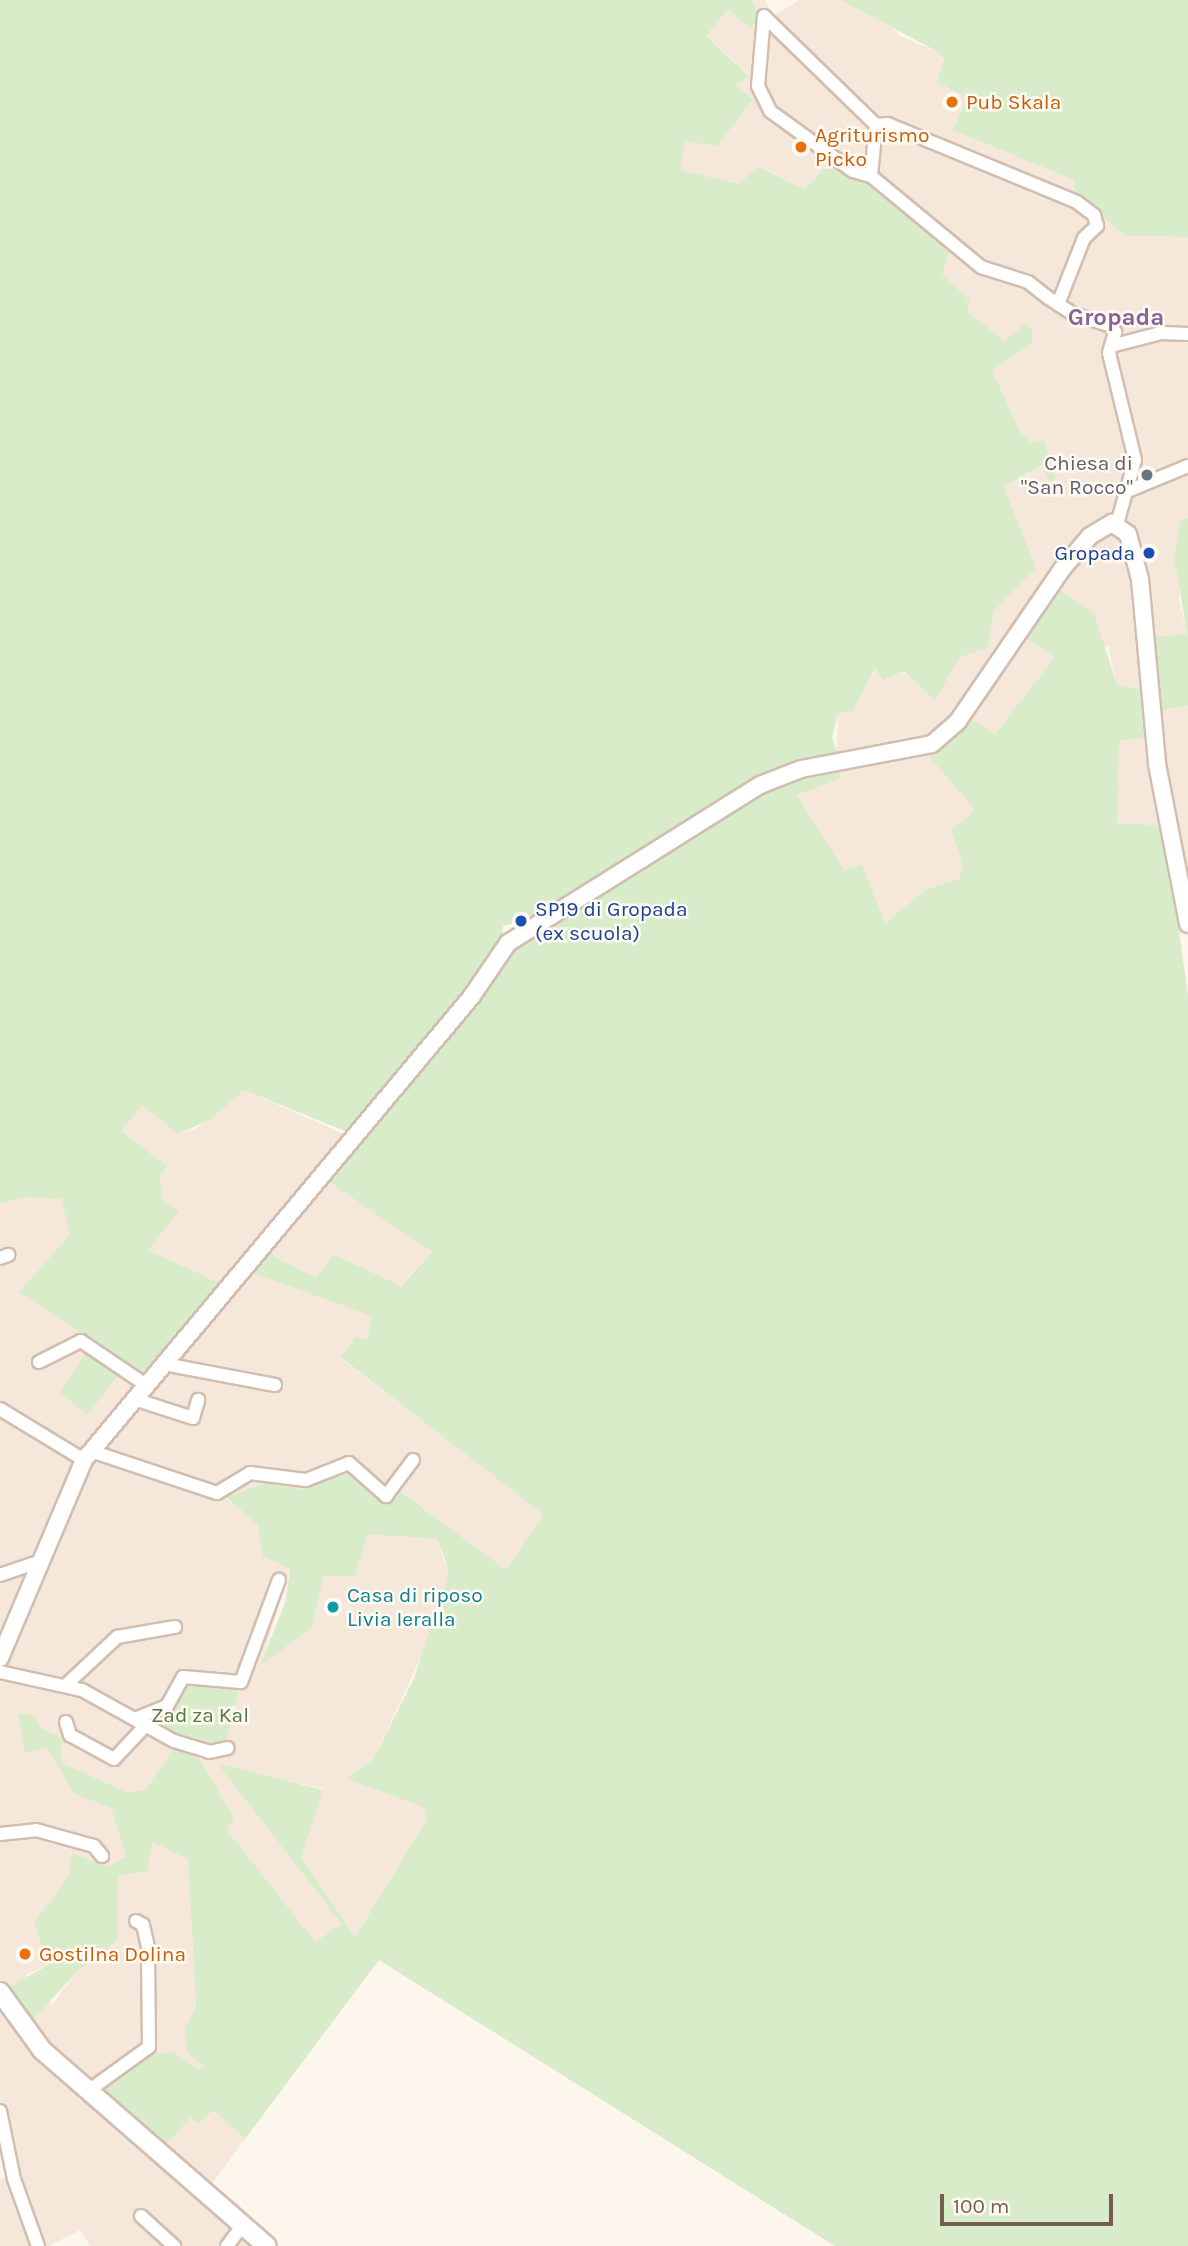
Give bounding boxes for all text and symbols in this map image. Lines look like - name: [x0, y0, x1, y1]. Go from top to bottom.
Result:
- place label: Pub Skala: [966, 89, 1061, 115]
- marker: Pub Skala: [944, 94, 960, 110]
- place label: Agriturismo Picko: [815, 122, 929, 172]
- marker: Agriturismo Picko: [793, 139, 809, 155]
- district label: Gropada: [1068, 304, 1164, 332]
- place label: Chiesa di "San Rocco": [1021, 450, 1133, 500]
- marker: Chiesa di "San Rocco": [1139, 467, 1155, 483]
- place label: Gropada: [1055, 540, 1135, 566]
- marker: Gropada: [1141, 545, 1157, 561]
- place label: SP19 di Gropada (ex scuola): [535, 896, 688, 946]
- marker: SP19 di Gropada (ex scuola): [513, 913, 529, 929]
- place label: Casa di riposo Livia Ieralla: [347, 1582, 483, 1632]
- marker: Casa di riposo Livia Ieralla: [325, 1599, 341, 1615]
- park label: Zad za Kal: [151, 1702, 249, 1728]
- place label: Gostilna Dolina: [39, 1941, 186, 1967]
- marker: Gostilna Dolina: [17, 1946, 33, 1962]
- scale bar: [943, 2180, 1116, 2224]
- text: 100 m: [953, 2194, 1010, 2218]

